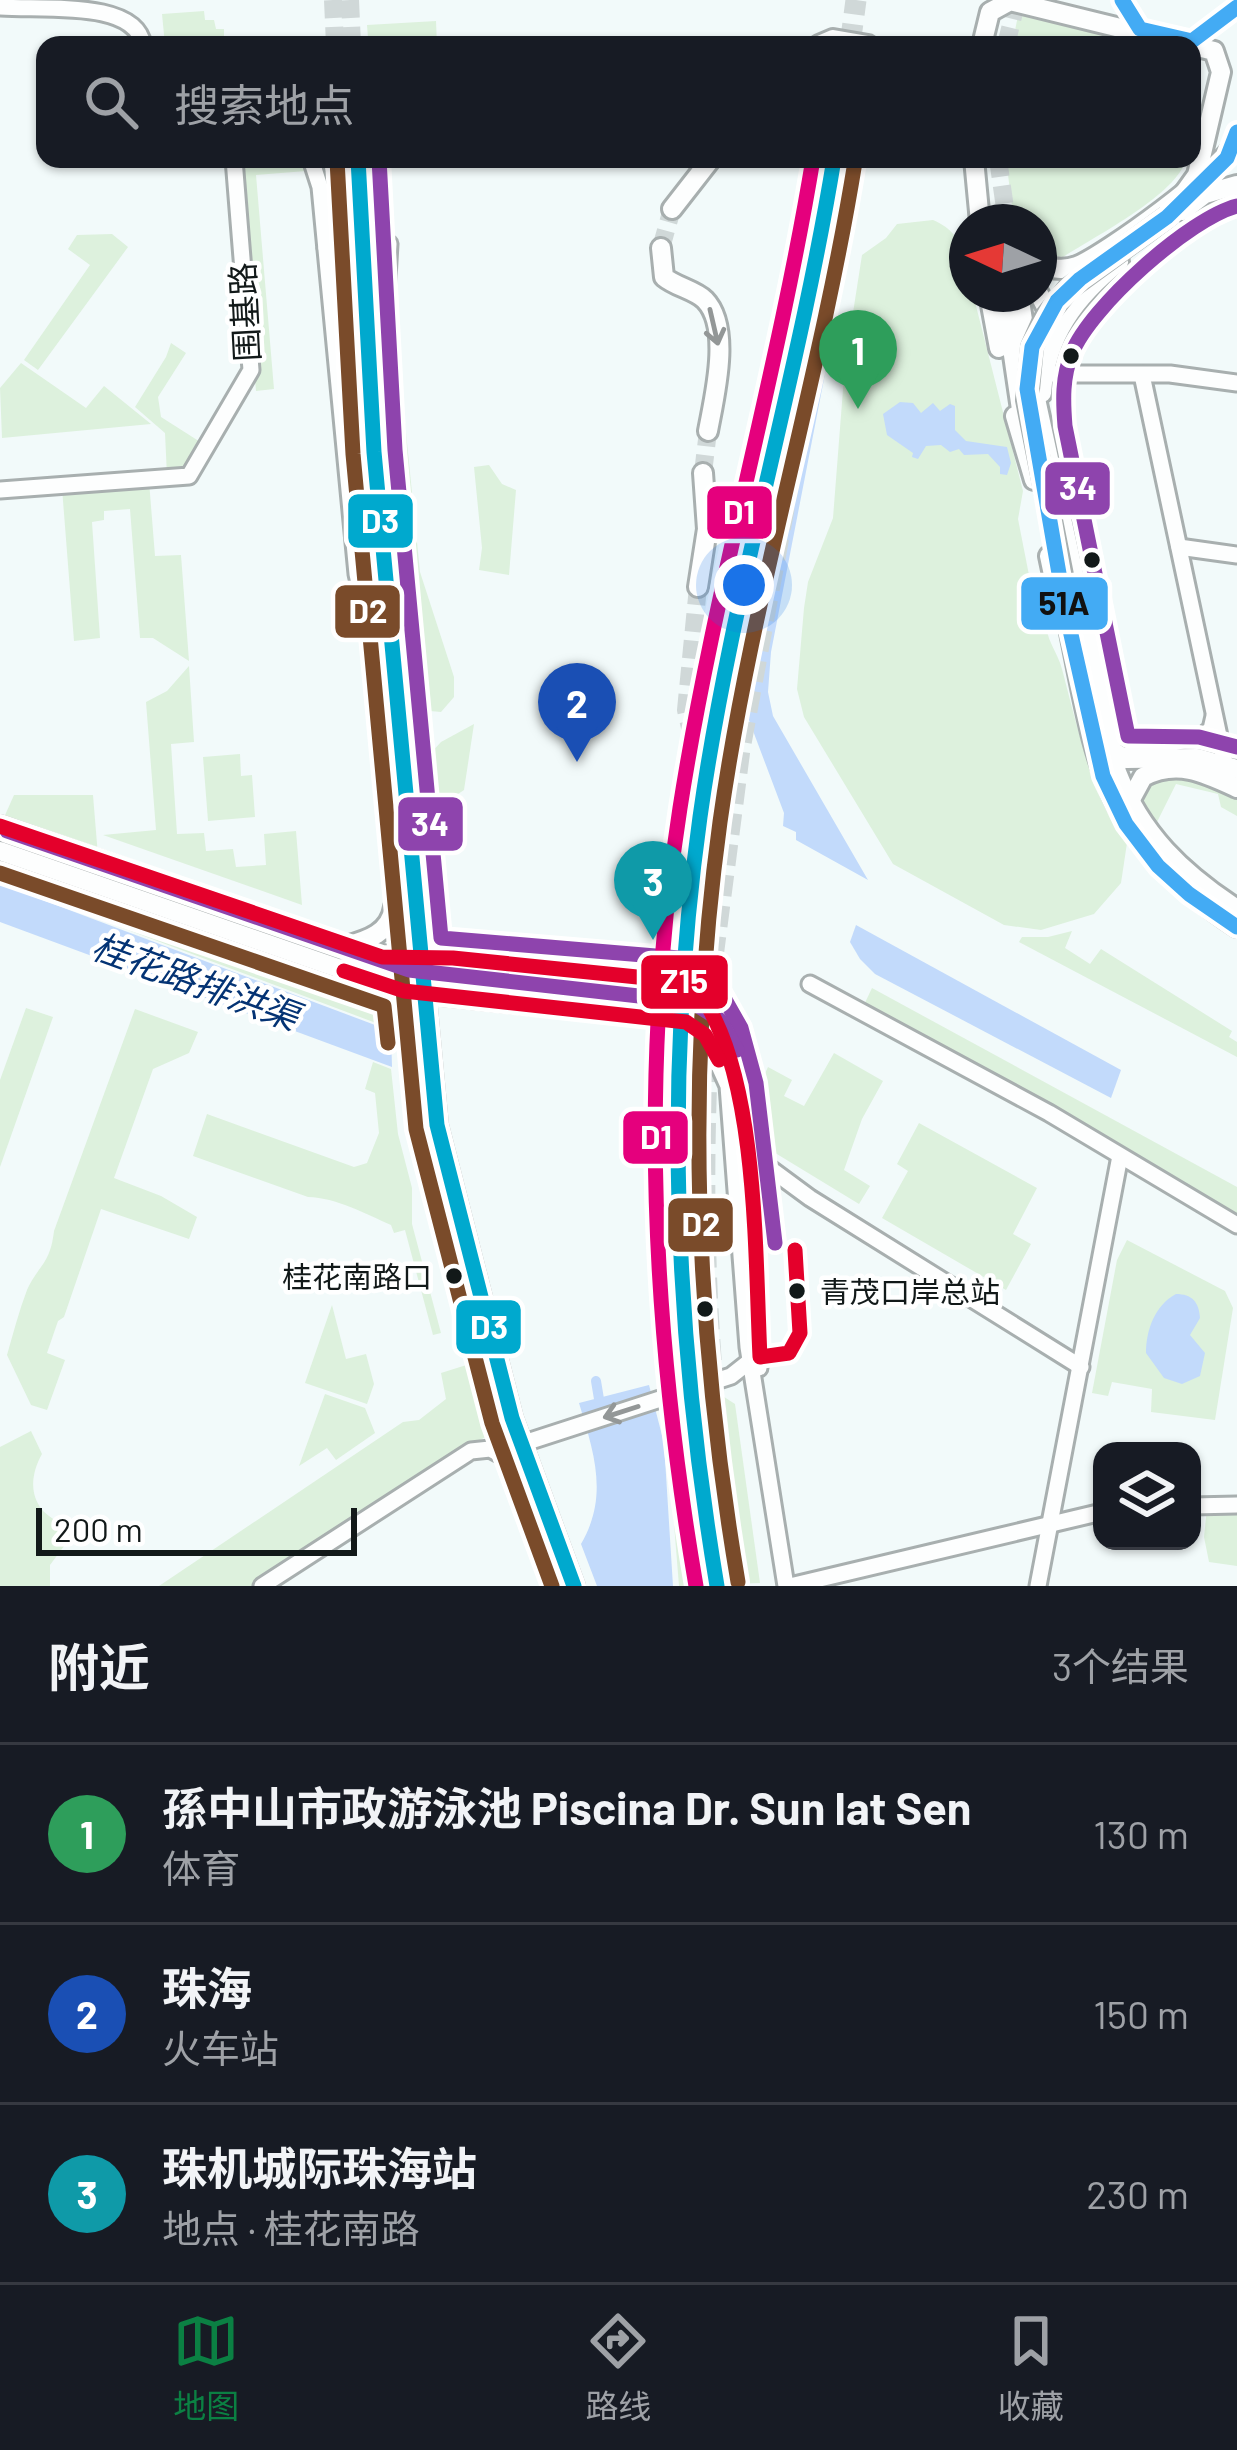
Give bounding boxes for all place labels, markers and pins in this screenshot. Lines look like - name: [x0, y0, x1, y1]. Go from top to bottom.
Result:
- pin: 1: [819, 310, 897, 409]
- unlabelled marker: [1060, 345, 1082, 367]
- unlabelled marker: [1081, 549, 1103, 571]
- pin: 2: [538, 663, 616, 762]
- pin: 3: [614, 841, 692, 940]
- place label: 桂花南路口: [282, 1258, 432, 1294]
- marker: 桂花南路口: [443, 1265, 465, 1287]
- place label: 青茂口岸总站: [820, 1273, 1000, 1309]
- marker: 青茂口岸总站: [786, 1280, 808, 1302]
- unlabelled marker: [694, 1298, 716, 1320]

